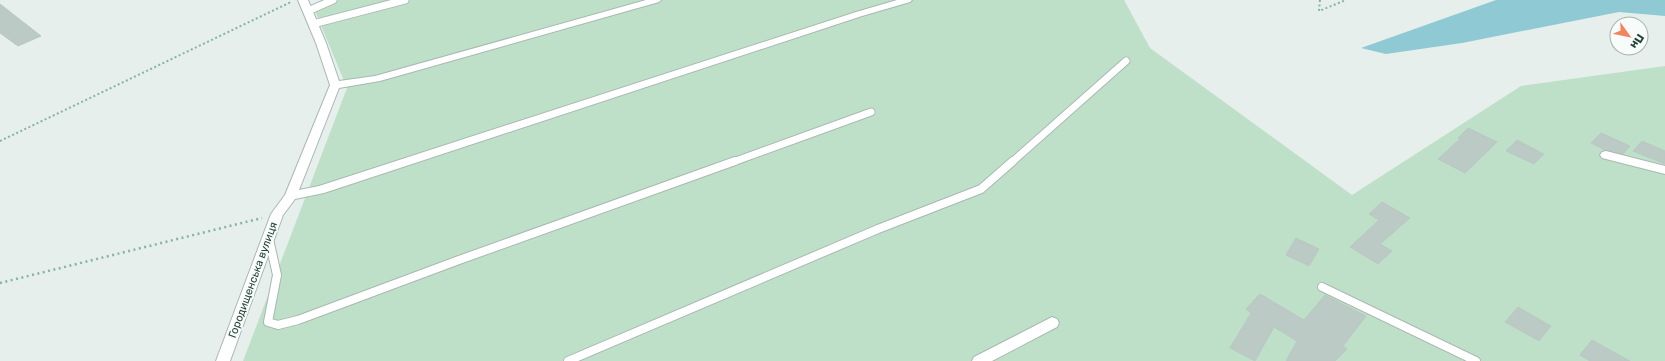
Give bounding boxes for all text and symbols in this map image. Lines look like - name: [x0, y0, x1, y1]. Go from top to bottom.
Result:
- north arrow: [1609, 16, 1649, 56]
- text: Пн: [1627, 31, 1647, 51]
- street label: Городищенська вулиця: [226, 220, 280, 340]

